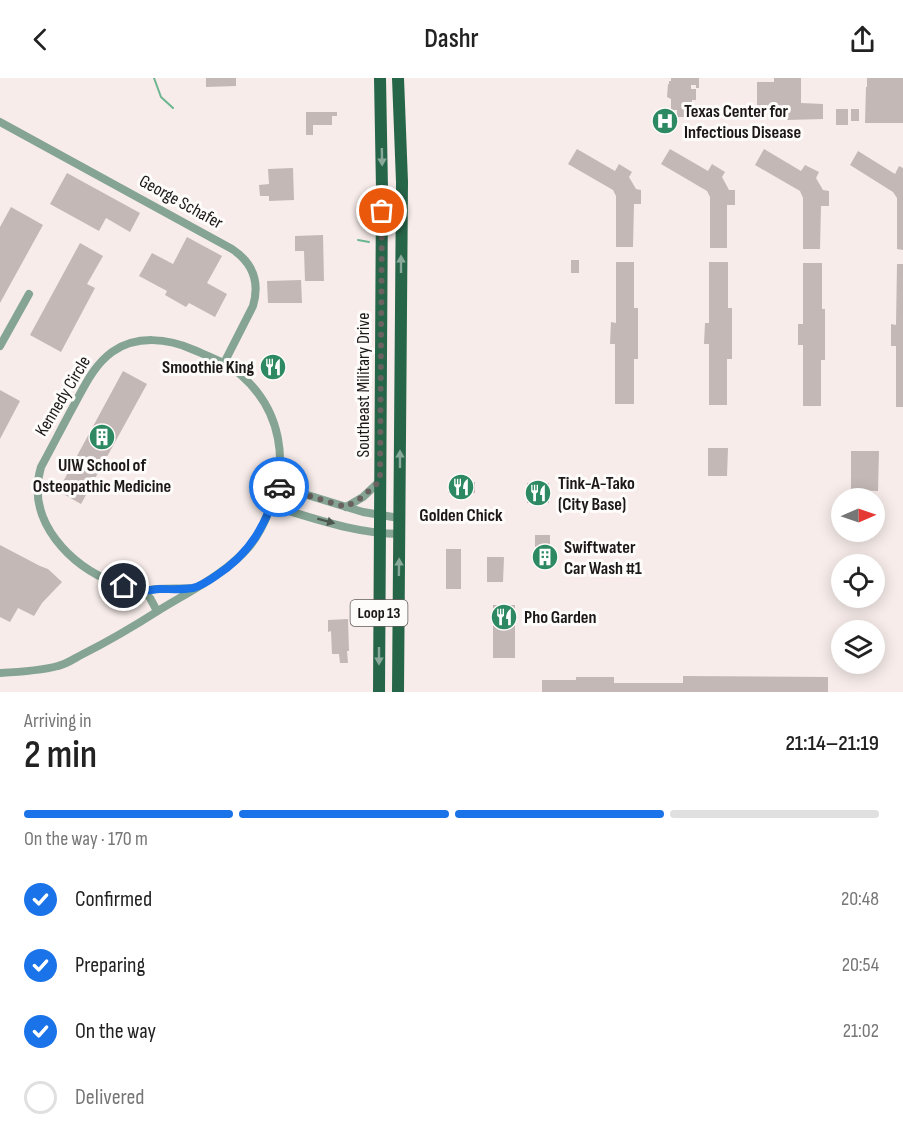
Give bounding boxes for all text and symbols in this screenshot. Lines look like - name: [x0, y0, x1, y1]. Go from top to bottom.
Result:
- icon: back: [24, 23, 57, 56]
- text: Dashr: [424, 23, 479, 55]
- icon: share: [846, 23, 879, 56]
- place label: Texas Center for Infectious Disease: [684, 101, 801, 143]
- hospital icon: Texas Center for Infectious Disease: [650, 106, 680, 136]
- one-way arrow: [377, 148, 387, 167]
- street label: George Schafer: [136, 170, 226, 234]
- pin: [356, 185, 407, 236]
- icon: bag: [365, 194, 398, 227]
- one-way arrow: [396, 255, 406, 274]
- street label: Southeast Military Drive: [353, 313, 374, 457]
- street label: Kennedy Circle: [31, 352, 95, 440]
- restaurant icon: Smoothie King: [258, 352, 288, 382]
- place label: Smoothie King: [162, 357, 254, 378]
- building icon: UIW School of Osteopathic Medicine: [87, 422, 117, 452]
- one-way arrow: [395, 450, 405, 469]
- place label: UIW School of Osteopathic Medicine: [33, 455, 171, 497]
- courier: [249, 457, 309, 517]
- icon: car: [263, 471, 296, 504]
- restaurant icon: Golden Chick: [446, 472, 476, 502]
- place label: Tink-A-Tako (City Base): [558, 473, 635, 515]
- restaurant icon: Tink-A-Tako (City Base): [523, 478, 553, 508]
- north arrow: [831, 488, 885, 542]
- map controls: [831, 488, 885, 674]
- place label: Golden Chick: [419, 505, 503, 526]
- one-way arrow: [317, 517, 335, 526]
- place label: Swiftwater Car Wash #1: [564, 537, 642, 579]
- building icon: Swiftwater Car Wash #1: [530, 542, 560, 572]
- button: locate: [831, 554, 885, 608]
- one-way arrow: [394, 557, 404, 576]
- pin: [98, 560, 149, 611]
- icon: home: [107, 569, 140, 602]
- road number: Loop 13: [350, 600, 407, 626]
- restaurant icon: Pho Garden: [489, 602, 519, 632]
- place label: Pho Garden: [524, 607, 596, 628]
- button: layers: [831, 620, 885, 674]
- one-way arrow: [374, 646, 384, 665]
- text: Arriving in: [24, 709, 92, 733]
- text: 21:14–21:19: [785, 730, 879, 757]
- text: 2 min: [24, 732, 97, 779]
- text: On the way · 170 m: [24, 827, 148, 851]
- icon: check: [24, 883, 57, 916]
- text: Confirmed: [75, 886, 152, 913]
- text: 20:48: [841, 887, 879, 911]
- icon: check: [24, 949, 57, 982]
- text: Preparing: [75, 952, 145, 979]
- text: 20:54: [842, 953, 879, 977]
- icon: check: [24, 1015, 57, 1048]
- text: On the way: [75, 1018, 156, 1045]
- text: 21:02: [843, 1019, 879, 1043]
- text: Delivered: [75, 1084, 144, 1111]

